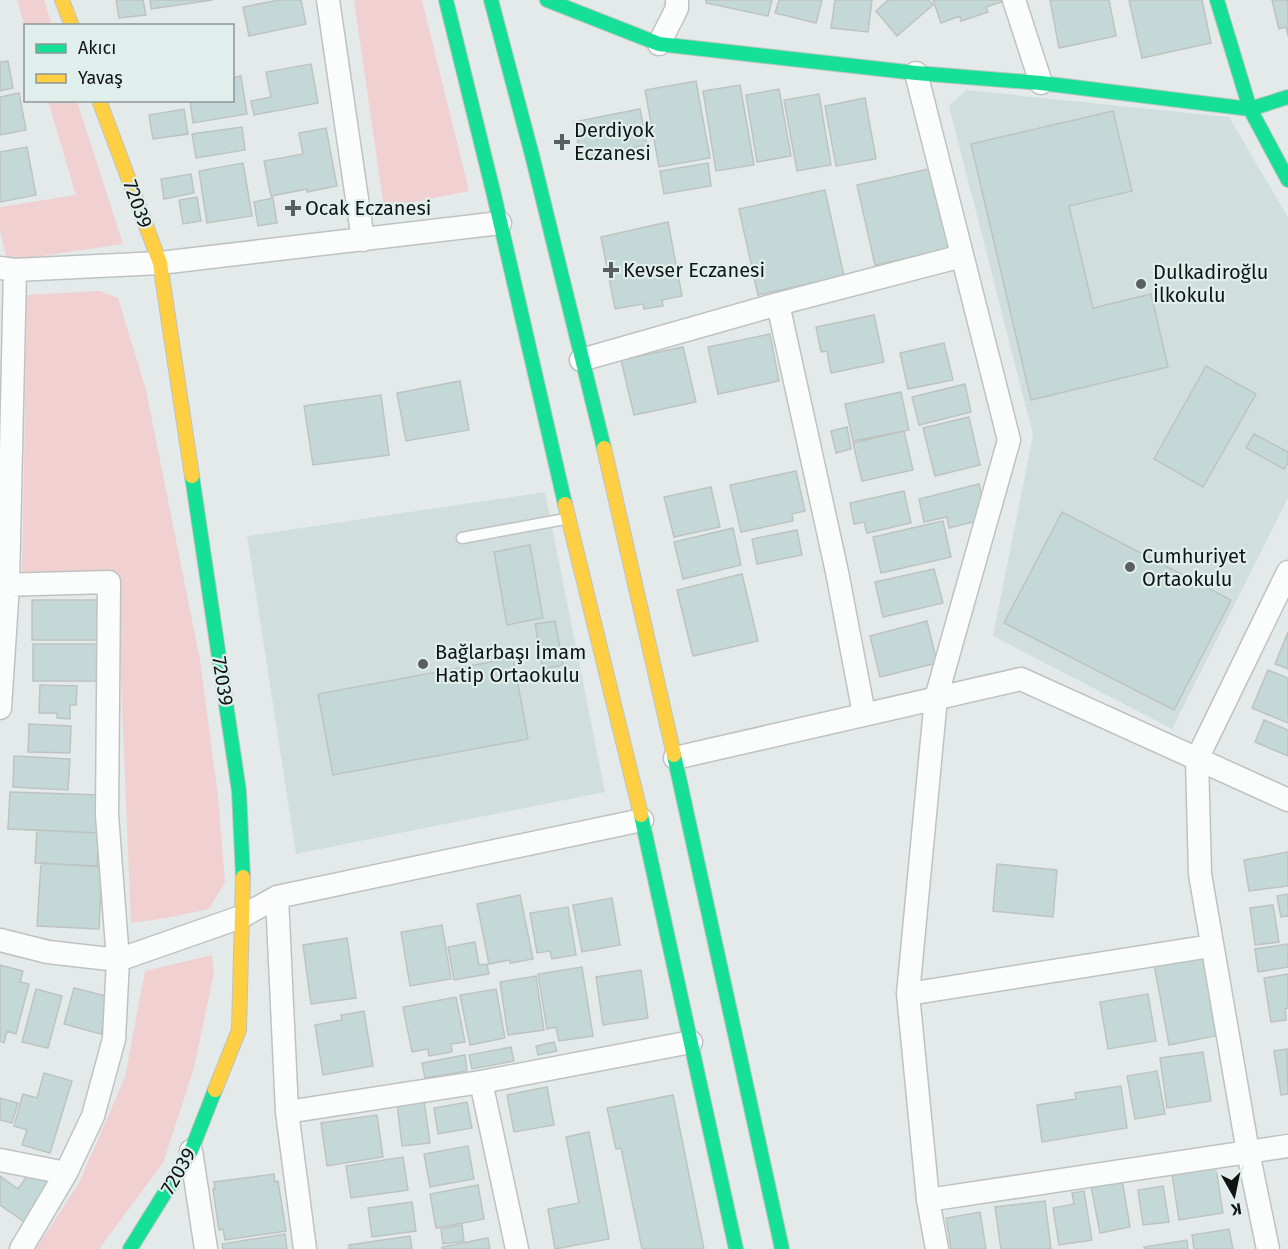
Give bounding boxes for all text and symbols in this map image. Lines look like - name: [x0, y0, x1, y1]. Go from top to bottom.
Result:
- legend: [24, 24, 234, 102]
- text: Akıcı: [78, 37, 116, 59]
- text: Yavaş: [78, 67, 123, 89]
- place label: Derdiyok Eczanesi: [574, 118, 655, 165]
- marker: Derdiyok Eczanesi: [555, 135, 569, 149]
- street label: 72039: [118, 177, 158, 231]
- place label: Ocak Eczanesi: [305, 196, 431, 220]
- marker: Ocak Eczanesi: [286, 201, 300, 215]
- place label: Kevser Eczanesi: [623, 258, 765, 282]
- place label: Dulkadiroğlu İlkokulu: [1153, 260, 1269, 307]
- marker: Kevser Eczanesi: [604, 263, 618, 277]
- marker: Dulkadiroğlu İlkokulu: [1134, 277, 1148, 291]
- place label: Cumhuriyet Ortaokulu: [1142, 544, 1247, 591]
- marker: Cumhuriyet Ortaokulu: [1123, 560, 1137, 574]
- place label: Bağlarbaşı İmam Hatip Ortaokulu: [435, 640, 586, 687]
- street label: 72039: [207, 655, 239, 707]
- marker: Bağlarbaşı İmam Hatip Ortaokulu: [416, 657, 430, 671]
- street label: 72039: [155, 1143, 201, 1199]
- north arrow: [1204, 1165, 1264, 1225]
- text: K: [1229, 1199, 1243, 1220]

